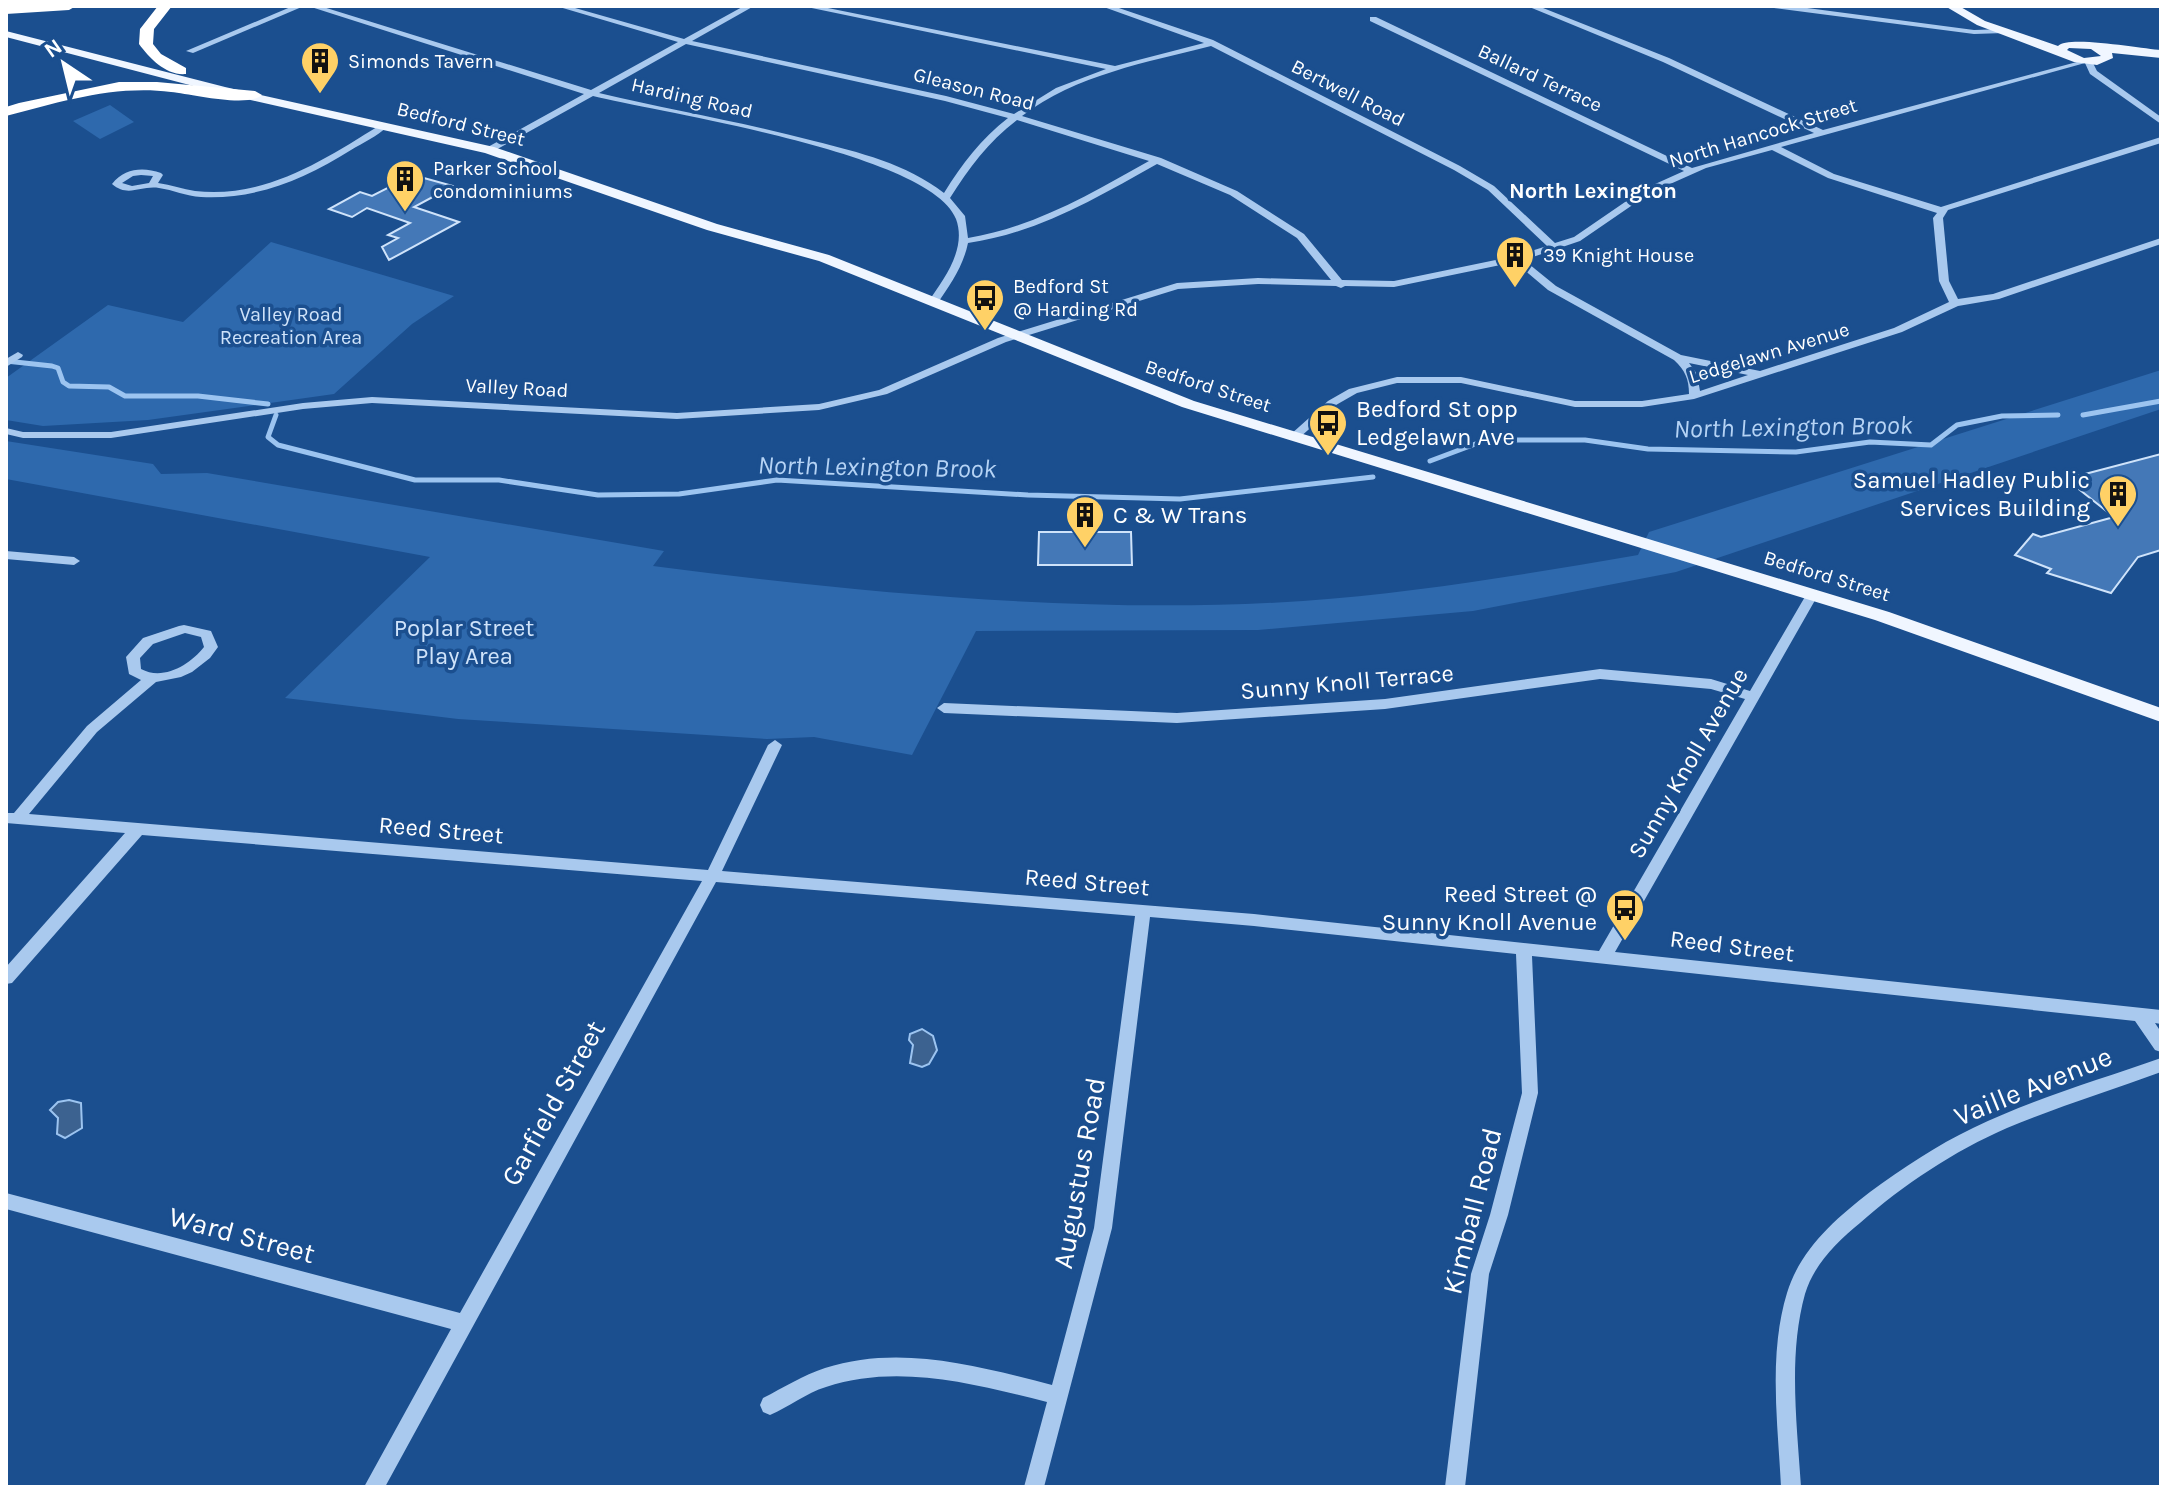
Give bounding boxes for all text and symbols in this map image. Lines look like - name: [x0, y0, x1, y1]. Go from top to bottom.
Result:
- north arrow: [24, 24, 104, 104]
- text: N: [39, 33, 67, 64]
- street label: Ballard Terrace: [1474, 39, 1606, 117]
- building icon: Simonds Tavern: [299, 40, 341, 95]
- place label: Simonds Tavern: [348, 50, 494, 73]
- street label: Bertwell Road: [1287, 55, 1409, 131]
- street label: Gleason Road: [911, 63, 1037, 115]
- street label: Harding Road: [629, 73, 755, 123]
- street label: North Hancock Street: [1666, 93, 1860, 173]
- street label: Bedford Street: [395, 97, 528, 151]
- place label: Parker School condominiums: [433, 157, 573, 203]
- building icon: Parker School condominiums: [384, 158, 426, 213]
- district label: North Lexington: [1509, 178, 1677, 204]
- building icon: 39 Knight House: [1494, 234, 1536, 289]
- place label: 39 Knight House: [1543, 244, 1694, 267]
- place label: Bedford St @ Harding Rd: [1013, 275, 1138, 321]
- bus stop icon: Bedford St @ Harding Rd: [964, 277, 1006, 332]
- park label: Valley Road Recreation Area: [220, 303, 362, 349]
- street label: Ledgelawn Avenue: [1686, 318, 1852, 388]
- street label: Bedford Street: [1142, 355, 1274, 417]
- street label: Valley Road: [465, 374, 569, 402]
- place label: Bedford St opp Ledgelawn Ave: [1356, 395, 1518, 451]
- bus stop icon: Bedford St opp Ledgelawn Ave: [1307, 402, 1349, 457]
- water label: North Lexington Brook: [1673, 409, 1914, 445]
- water label: North Lexington Brook: [757, 449, 998, 485]
- place label: Samuel Hadley Public Services Building: [1853, 466, 2090, 522]
- building icon: Samuel Hadley Public Services Building: [2097, 473, 2139, 528]
- building icon: C & W Trans: [1064, 494, 1106, 549]
- place label: C & W Trans: [1113, 501, 1247, 529]
- street label: Bedford Street: [1761, 546, 1893, 606]
- park label: Poplar Street Play Area: [394, 614, 534, 670]
- street label: Sunny Knoll Terrace: [1239, 659, 1455, 705]
- street label: Sunny Knoll Avenue: [1622, 663, 1754, 863]
- street label: Reed Street: [377, 811, 505, 849]
- street label: Reed Street: [1023, 863, 1151, 901]
- place label: Reed Street @ Sunny Knoll Avenue: [1382, 880, 1597, 936]
- bus stop icon: Reed Street @ Sunny Knoll Avenue: [1604, 887, 1646, 942]
- street label: Reed Street: [1668, 924, 1796, 968]
- street label: Garfield Street: [494, 1015, 612, 1191]
- street label: Vaille Avenue: [1949, 1039, 2117, 1133]
- street label: Augustus Road: [1046, 1075, 1112, 1271]
- street label: Kimball Road: [1435, 1124, 1509, 1298]
- street label: Ward Street: [165, 1200, 319, 1270]

